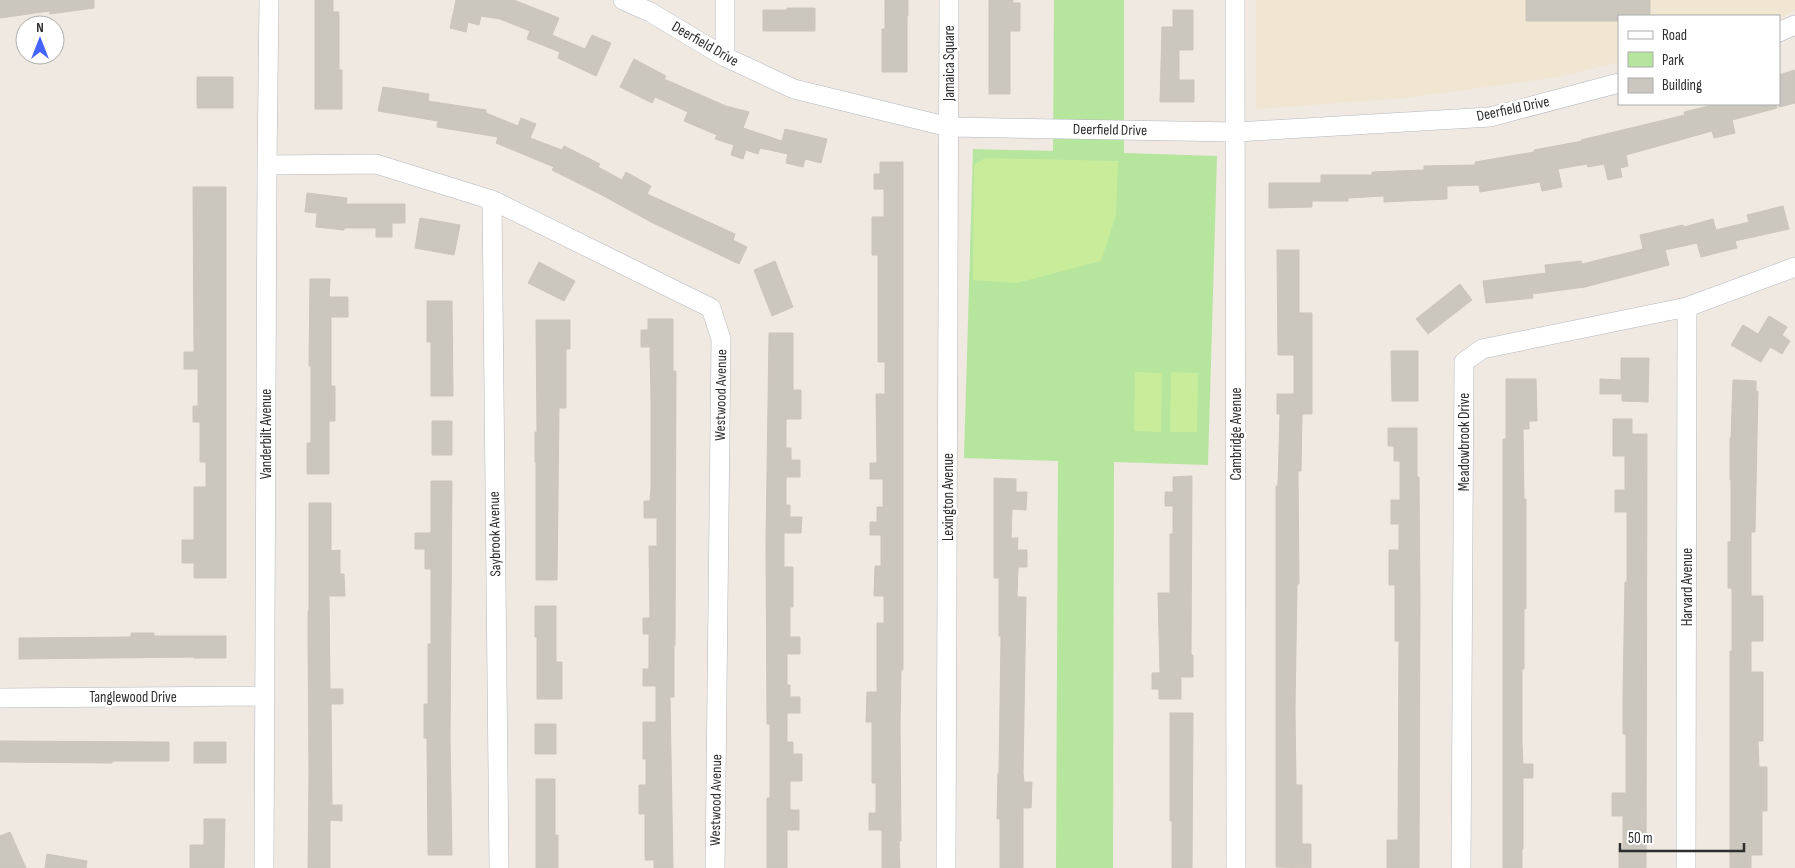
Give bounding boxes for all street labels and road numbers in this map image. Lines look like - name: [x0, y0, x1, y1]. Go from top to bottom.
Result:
- street label: Deerfield Drive: [668, 17, 742, 71]
- street label: Jamaica Square: [940, 25, 959, 102]
- street label: Deerfield Drive: [1475, 92, 1551, 126]
- street label: Deerfield Drive: [1073, 120, 1147, 140]
- street label: Westwood Avenue: [711, 349, 731, 441]
- street label: Cambridge Avenue: [1227, 387, 1246, 481]
- street label: Vanderbilt Avenue: [257, 389, 276, 479]
- street label: Meadowbrook Drive: [1455, 393, 1474, 491]
- street label: Lexington Avenue: [939, 453, 958, 541]
- street label: Saybrook Avenue: [485, 491, 505, 577]
- street label: Harvard Avenue: [1678, 548, 1697, 626]
- street label: Tanglewood Drive: [89, 688, 177, 707]
- street label: Westwood Avenue: [706, 754, 726, 846]

